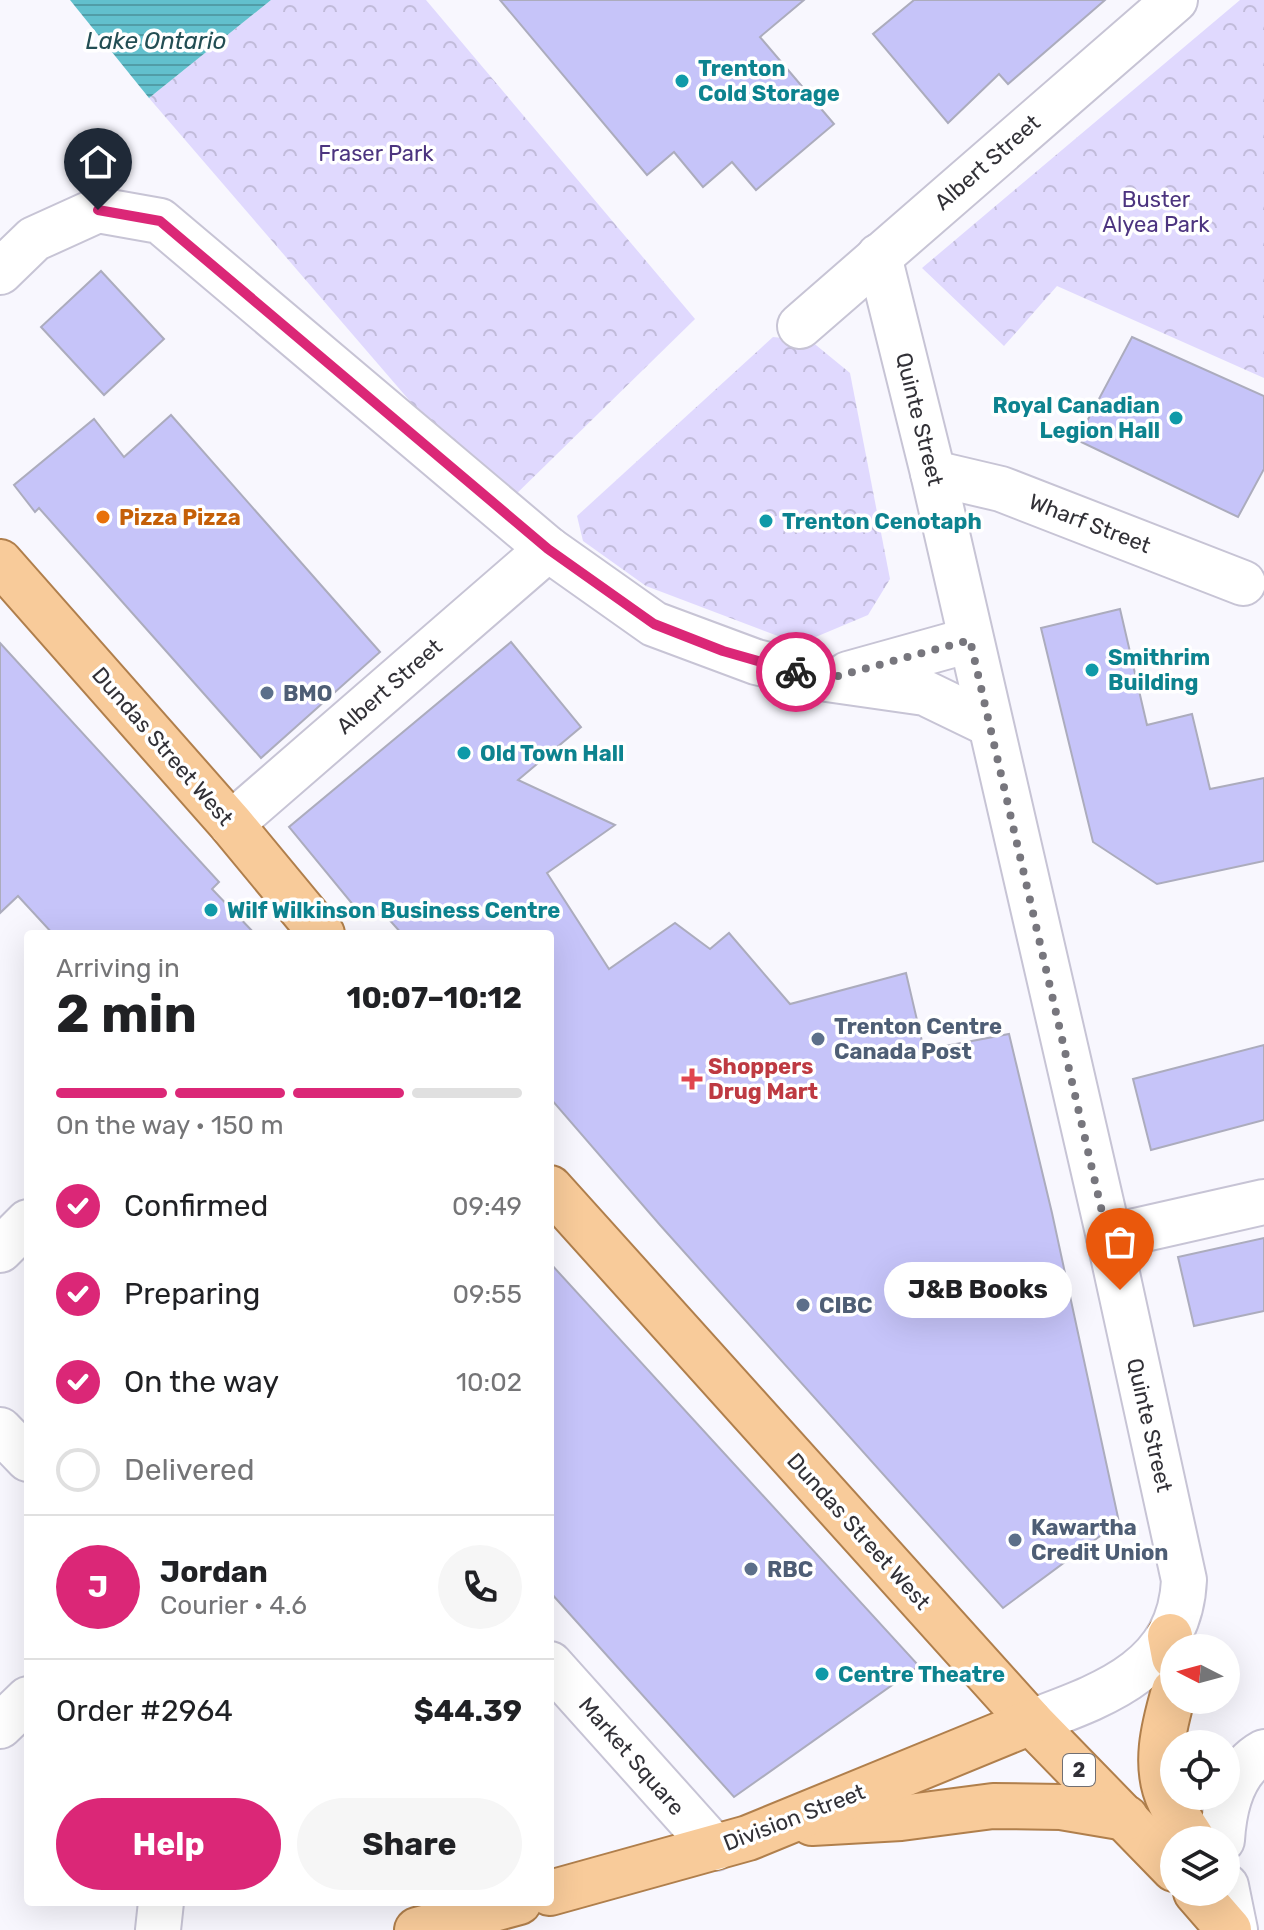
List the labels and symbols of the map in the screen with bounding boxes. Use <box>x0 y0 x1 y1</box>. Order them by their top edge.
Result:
water label: Lake Ontario <box>85 27 227 55</box>
place label: Trenton Cold Storage <box>698 55 840 107</box>
marker: Trenton Cold Storage <box>673 72 691 90</box>
street label: Albert Street <box>929 109 1046 216</box>
pin <box>64 128 132 210</box>
park label: Fraser Park <box>318 140 434 167</box>
park label: Buster Alyea Park <box>1102 186 1210 238</box>
street label: Quinte Street <box>890 350 949 489</box>
place label: Royal Canadian Legion Hall <box>993 392 1160 444</box>
marker: Royal Canadian Legion Hall <box>1167 409 1185 427</box>
street label: Wharf Street <box>1025 488 1155 559</box>
place label: Pizza Pizza <box>119 504 241 531</box>
marker: Pizza Pizza <box>94 508 112 526</box>
place label: Trenton Cenotaph <box>782 508 982 535</box>
marker: Trenton Cenotaph <box>757 512 775 530</box>
courier <box>756 632 836 712</box>
street label: Albert Street <box>331 633 448 740</box>
place label: Smithrim Building <box>1108 644 1210 696</box>
street label: Dundas Street West <box>86 661 239 832</box>
marker: Smithrim Building <box>1083 661 1101 679</box>
place label: BMO <box>283 680 332 707</box>
marker: BMO <box>258 684 276 702</box>
place label: Old Town Hall <box>480 740 624 767</box>
marker: Old Town Hall <box>455 744 473 762</box>
place label: Wilf Wilkinson Business Centre <box>227 897 560 924</box>
marker: Wilf Wilkinson Business Centre <box>202 901 220 919</box>
place label: Trenton Centre Canada Post <box>834 1013 1002 1065</box>
marker: Trenton Centre Canada Post <box>809 1030 827 1048</box>
place label: Shoppers Drug Mart <box>708 1053 818 1105</box>
marker: Shoppers Drug Mart <box>683 1070 701 1088</box>
pin <box>1086 1208 1154 1290</box>
callout: J&B Books <box>884 1262 1072 1318</box>
place label: CIBC <box>819 1292 873 1319</box>
marker: CIBC <box>794 1296 812 1314</box>
street label: Quinte Street <box>1121 1356 1178 1495</box>
street label: Dundas Street West <box>781 1447 936 1616</box>
place label: Kawartha Credit Union <box>1031 1514 1169 1566</box>
marker: Kawartha Credit Union <box>1006 1531 1024 1549</box>
place label: RBC <box>767 1556 813 1583</box>
marker: RBC <box>742 1560 760 1578</box>
north arrow <box>1160 1634 1240 1714</box>
place label: Centre Theatre <box>838 1661 1005 1688</box>
marker: Centre Theatre <box>813 1665 831 1683</box>
street label: Market Square <box>573 1692 690 1821</box>
road number: 2 <box>1063 1754 1095 1786</box>
street label: Division Street <box>720 1778 869 1857</box>

